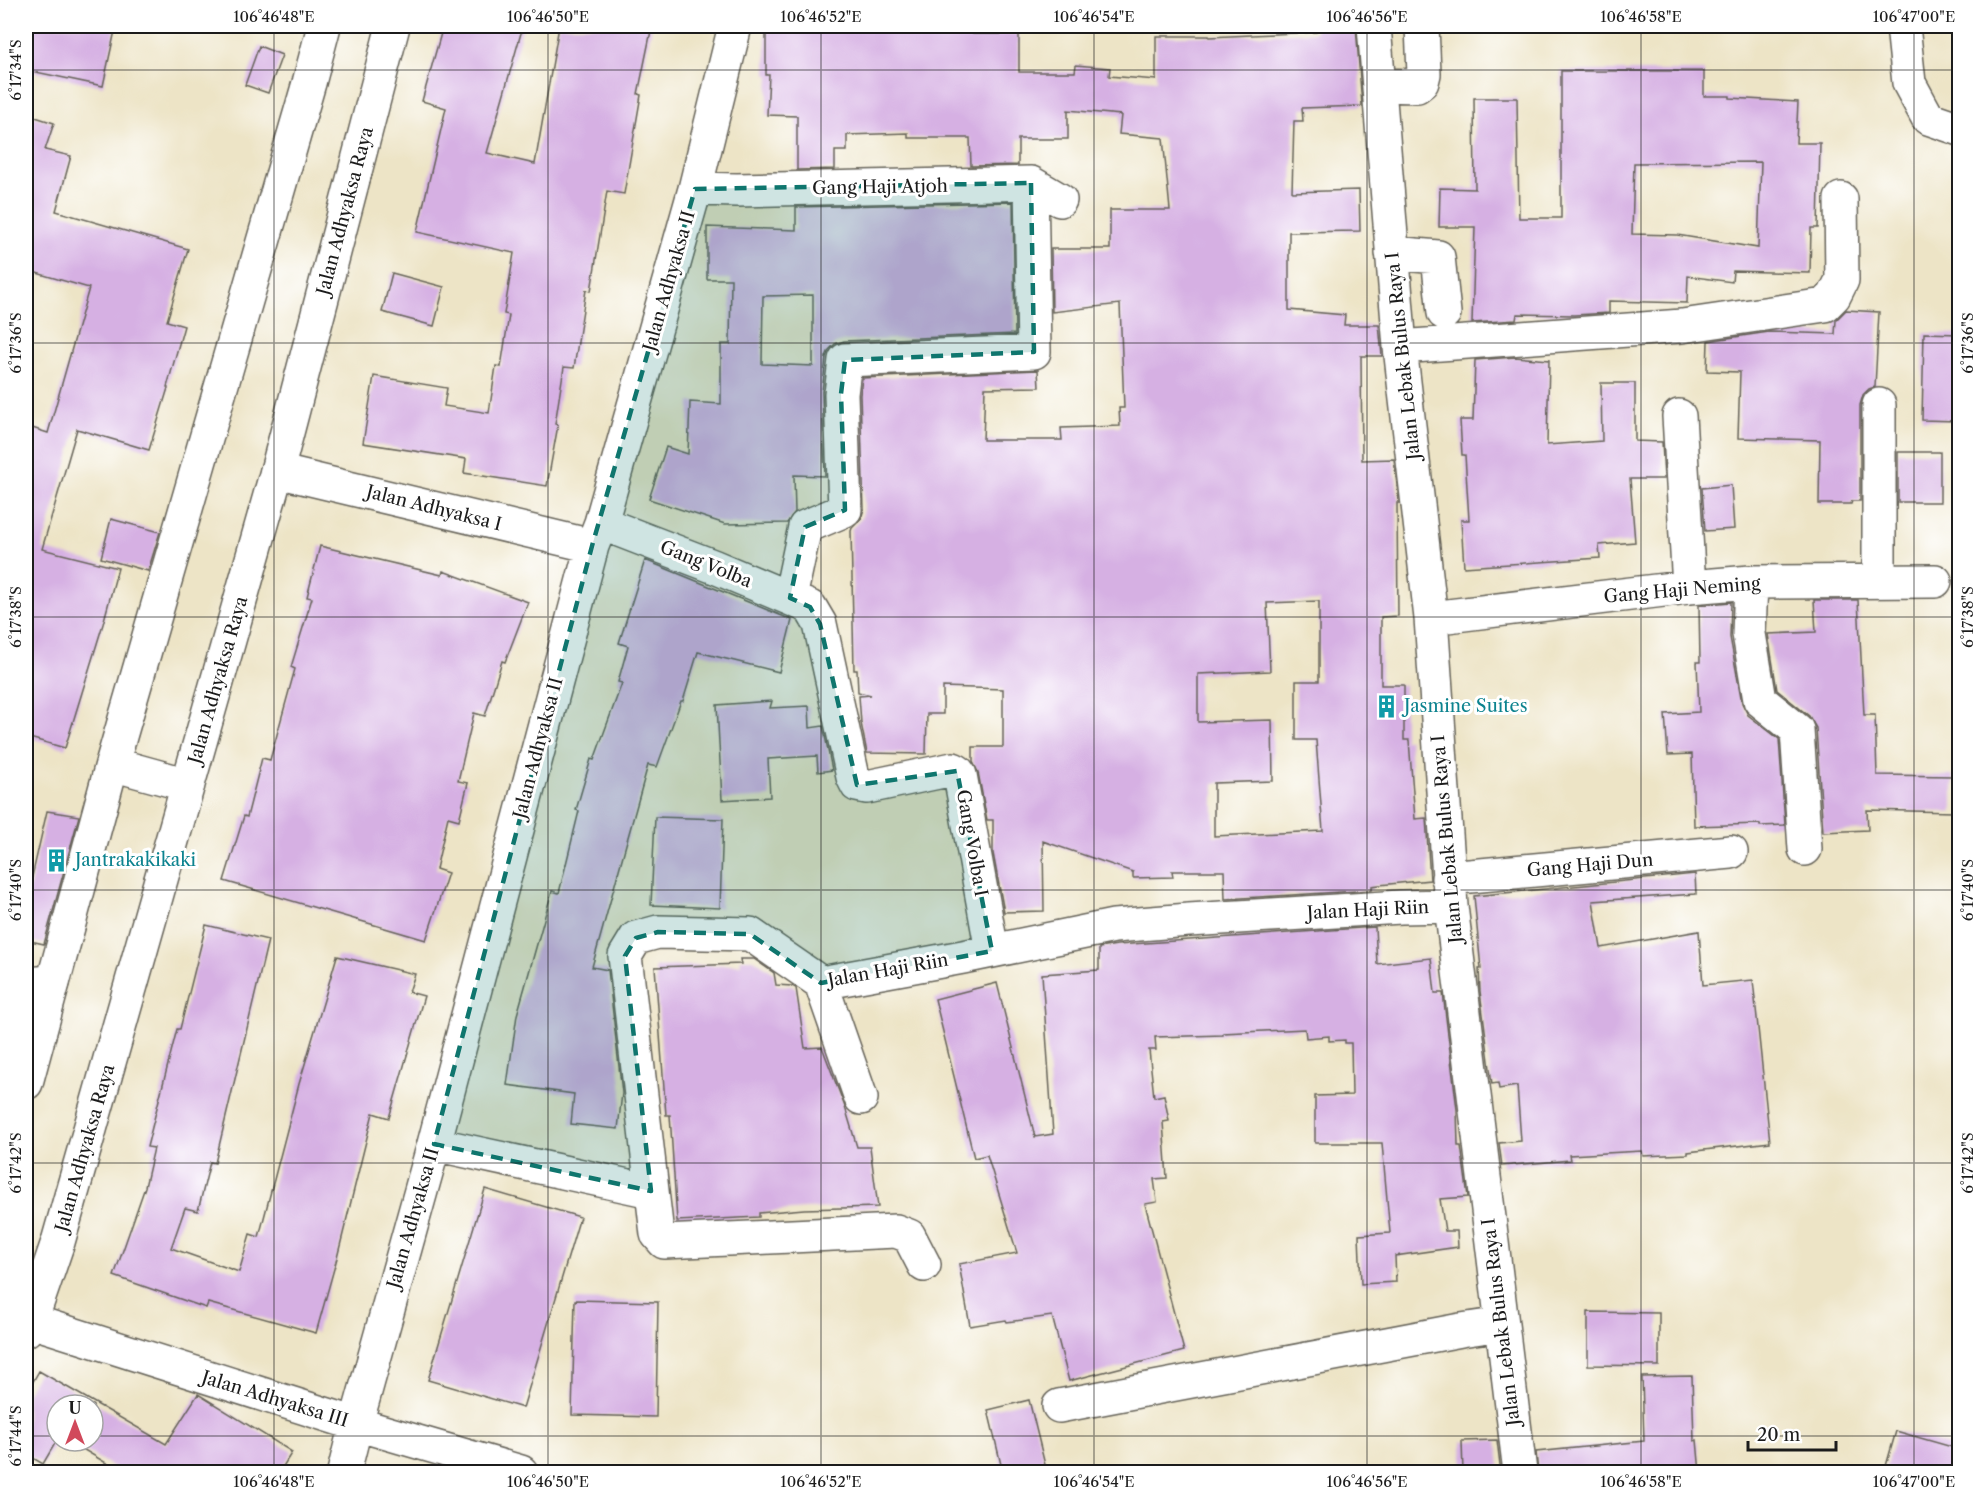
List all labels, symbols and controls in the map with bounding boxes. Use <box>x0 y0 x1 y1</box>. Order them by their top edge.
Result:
text: 106°46'48"E <box>233 7 315 26</box>
text: 106°46'50"E <box>507 7 589 26</box>
text: 106°46'52"E <box>780 7 862 26</box>
text: 106°46'54"E <box>1053 7 1135 26</box>
text: 106°46'56"E <box>1326 7 1408 26</box>
text: 106°46'58"E <box>1600 7 1682 26</box>
text: 106°47'00"E <box>1873 7 1955 26</box>
text: 6°17'34"S <box>6 39 25 101</box>
street label: Jalan Adhyaksa Raya <box>311 124 378 300</box>
street label: Gang Haji Atjoh <box>812 175 948 199</box>
street label: Jalan Adhyaksa II <box>638 208 700 357</box>
street label: Jalan Lebak Bulus Raya I <box>1381 251 1425 464</box>
text: 6°17'36"S <box>6 312 25 374</box>
text: 6°17'36"S <box>1958 312 1977 374</box>
street label: Jalan Adhyaksa I <box>361 480 504 535</box>
street label: Gang Volba <box>657 536 756 593</box>
street label: Gang Haji Neming <box>1603 572 1762 608</box>
text: 6°17'38"S <box>6 586 25 648</box>
text: 6°17'38"S <box>1958 586 1977 648</box>
street label: Jalan Adhyaksa Raya <box>183 593 253 769</box>
street label: Jalan Adhyaksa II <box>508 675 567 824</box>
building icon: Jasmine Suites <box>1373 693 1399 719</box>
place label: Jasmine Suites <box>1401 695 1527 717</box>
street label: Jalan Lebak Bulus Raya I <box>1427 734 1467 947</box>
street label: Gang Volba I <box>952 788 992 898</box>
building icon: Jantrakakikaki <box>44 847 70 873</box>
place label: Jantrakakikaki <box>72 849 197 871</box>
street label: Gang Haji Dun <box>1526 849 1654 881</box>
text: 6°17'40"S <box>6 859 25 921</box>
text: 6°17'40"S <box>1958 859 1977 921</box>
street label: Jalan Haji Riin <box>1303 896 1430 924</box>
street label: Jalan Haji Riin <box>823 949 950 992</box>
street label: Jalan Adhyaksa Raya <box>50 1061 120 1237</box>
text: 6°17'42"S <box>6 1132 25 1194</box>
text: 6°17'42"S <box>1958 1132 1977 1194</box>
street label: Jalan Adhyaksa II <box>382 1145 444 1294</box>
street label: Jalan Lebak Bulus Raya I <box>1477 1217 1525 1430</box>
street label: Jalan Adhyaksa III <box>196 1365 351 1432</box>
north arrow <box>45 1393 105 1453</box>
text: U <box>69 1398 82 1418</box>
text: 6°17'44"S <box>6 1405 25 1467</box>
scale bar <box>1748 1414 1836 1452</box>
text: 20 m <box>1757 1424 1801 1446</box>
text: 106°46'48"E <box>233 1472 315 1491</box>
text: 106°46'50"E <box>507 1472 589 1491</box>
text: 106°46'52"E <box>780 1472 862 1491</box>
text: 106°46'54"E <box>1053 1472 1135 1491</box>
text: 106°46'56"E <box>1326 1472 1408 1491</box>
text: 106°46'58"E <box>1600 1472 1682 1491</box>
text: 106°47'00"E <box>1873 1472 1955 1491</box>

